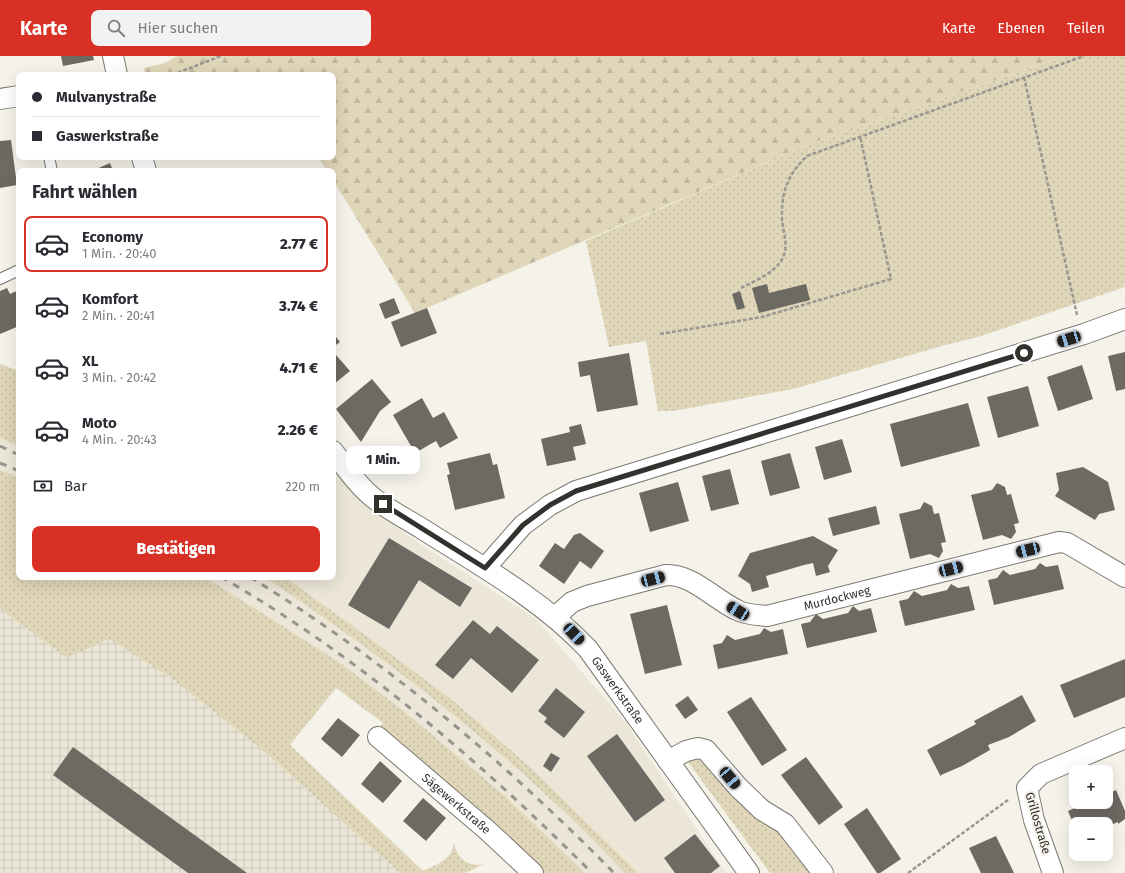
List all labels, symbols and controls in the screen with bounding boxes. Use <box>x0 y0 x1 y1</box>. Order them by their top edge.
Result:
search box <box>91 10 371 46</box>
text: Karte <box>20 17 67 40</box>
icon: search <box>105 17 127 39</box>
text: Hier suchen <box>137 19 218 37</box>
text: Karte <box>942 20 976 37</box>
text: Ebenen <box>998 20 1045 37</box>
text: Teilen <box>1067 20 1105 37</box>
text: Mulvanystraße <box>56 88 157 106</box>
text: Gaswerkstraße <box>56 127 159 145</box>
text: Fahrt wählen <box>32 181 137 203</box>
icon: car <box>34 226 70 262</box>
text: Economy <box>82 228 143 246</box>
text: 2.77 € <box>280 235 318 253</box>
text: 1 Min. · 20:40 <box>82 246 157 261</box>
icon: car <box>34 288 70 324</box>
text: Komfort <box>82 290 138 308</box>
text: 3.74 € <box>279 297 318 315</box>
text: 2 Min. · 20:41 <box>82 308 155 323</box>
car <box>1056 330 1082 348</box>
route start <box>1015 344 1033 362</box>
icon: car <box>34 350 70 386</box>
text: XL <box>82 352 98 370</box>
text: 4.71 € <box>279 359 318 377</box>
text: 3 Min. · 20:42 <box>82 370 156 385</box>
icon: car <box>34 412 70 448</box>
text: Moto <box>82 414 117 432</box>
text: 2.26 € <box>278 421 318 439</box>
text: 4 Min. · 20:43 <box>82 432 157 447</box>
callout: 1 Min. <box>346 446 420 474</box>
text: 1 Min. <box>366 452 400 467</box>
icon: cash <box>32 475 54 497</box>
text: Bar <box>64 477 87 495</box>
text: 220 m <box>285 479 320 494</box>
route end <box>374 495 392 513</box>
button: Bestätigen <box>32 526 320 572</box>
car <box>1015 541 1041 559</box>
car <box>938 560 964 578</box>
car <box>640 570 666 588</box>
street label: Murdockweg <box>802 583 873 613</box>
car <box>725 600 751 622</box>
car <box>561 621 587 647</box>
street label: Gaswerkstraße <box>589 654 647 727</box>
car <box>718 765 742 791</box>
map controls <box>1069 765 1113 861</box>
button: + <box>1069 765 1113 809</box>
street label: Sägewerkstraße <box>419 771 493 837</box>
street label: Grillostraße <box>1022 790 1054 856</box>
button: − <box>1069 817 1113 861</box>

